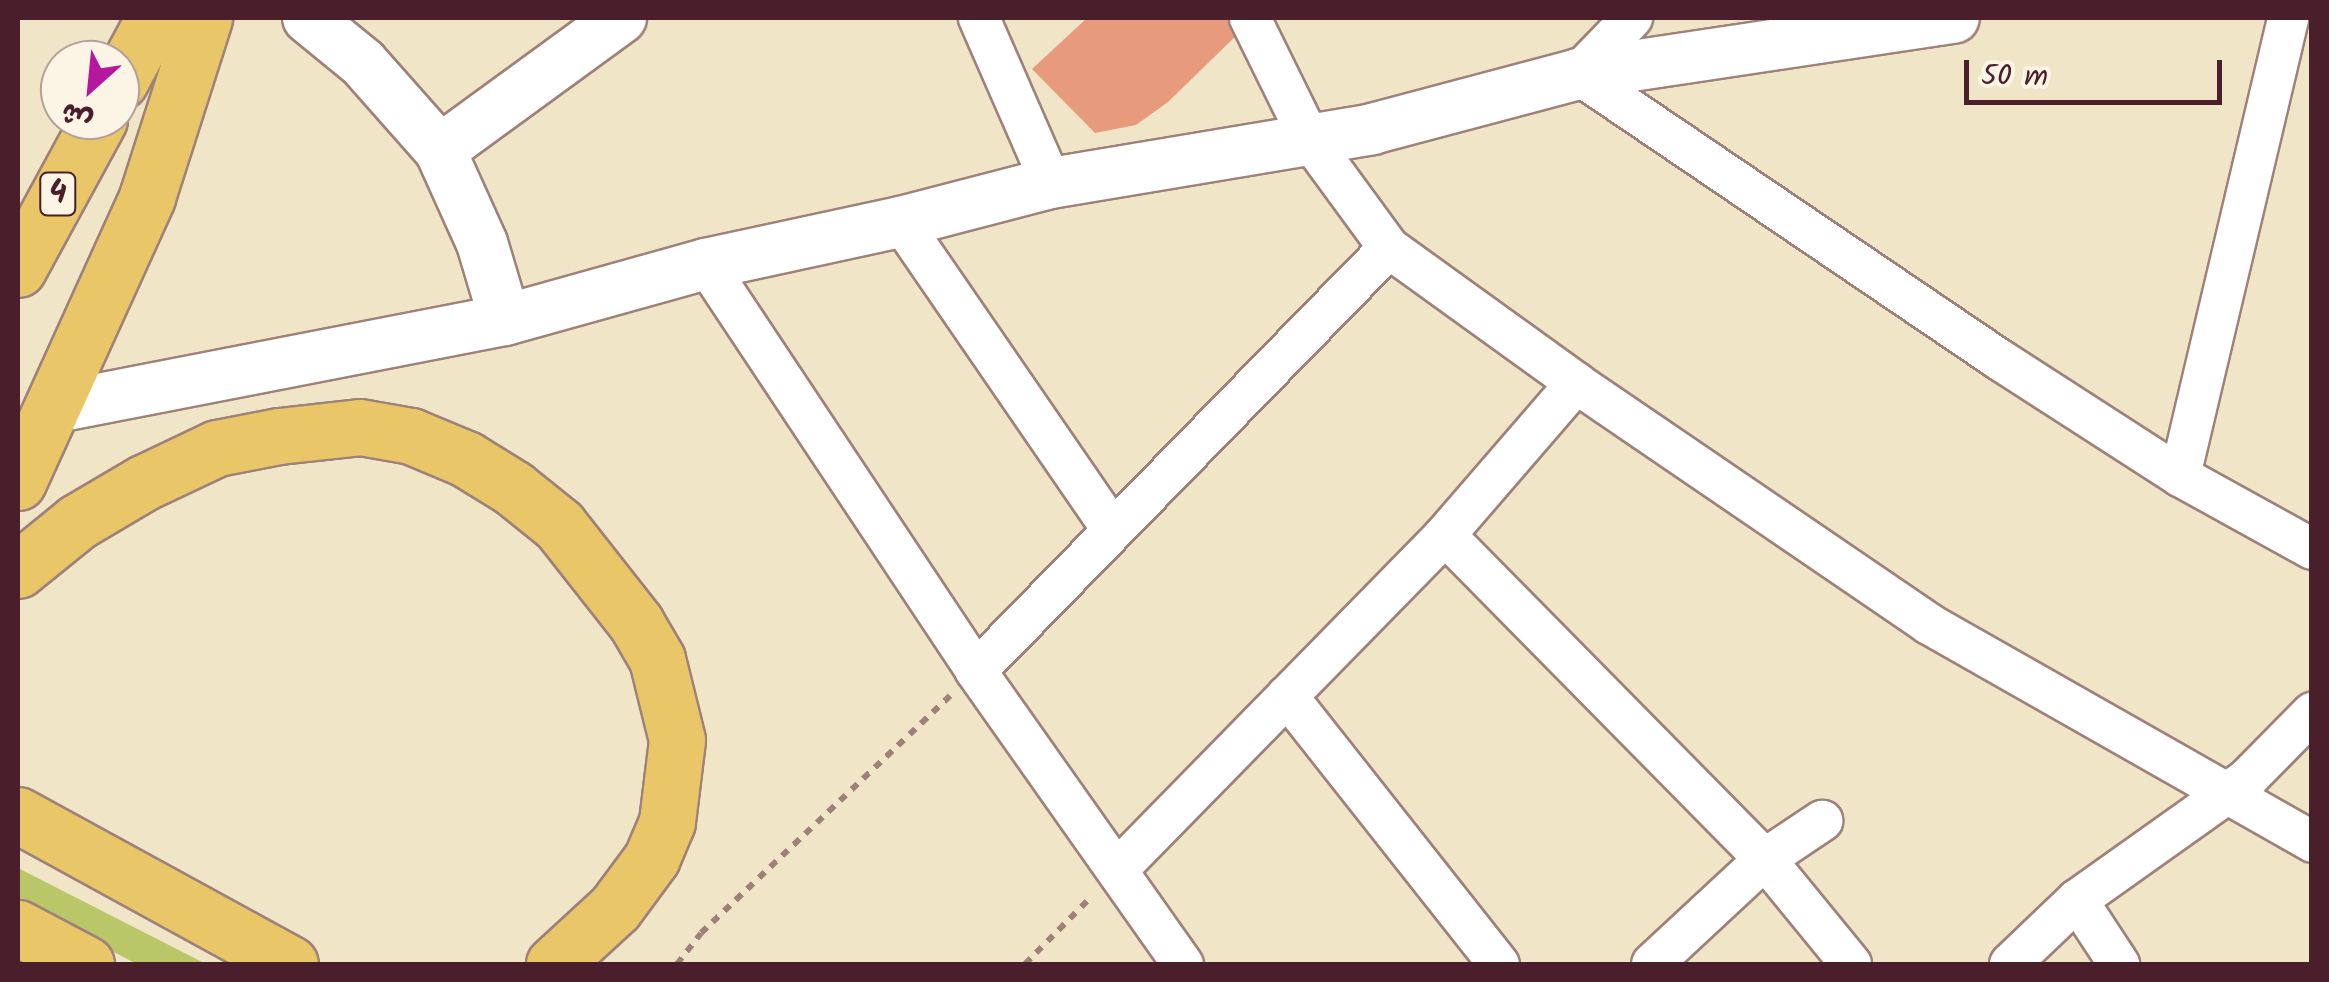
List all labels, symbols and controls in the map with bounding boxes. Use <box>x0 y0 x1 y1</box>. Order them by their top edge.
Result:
north arrow <box>40 40 140 140</box>
scale bar <box>1969 40 2226 102</box>
text: 50 m <box>1981 53 2048 101</box>
text: ش <box>53 88 101 142</box>
road number: 4 <box>38 167 78 221</box>

